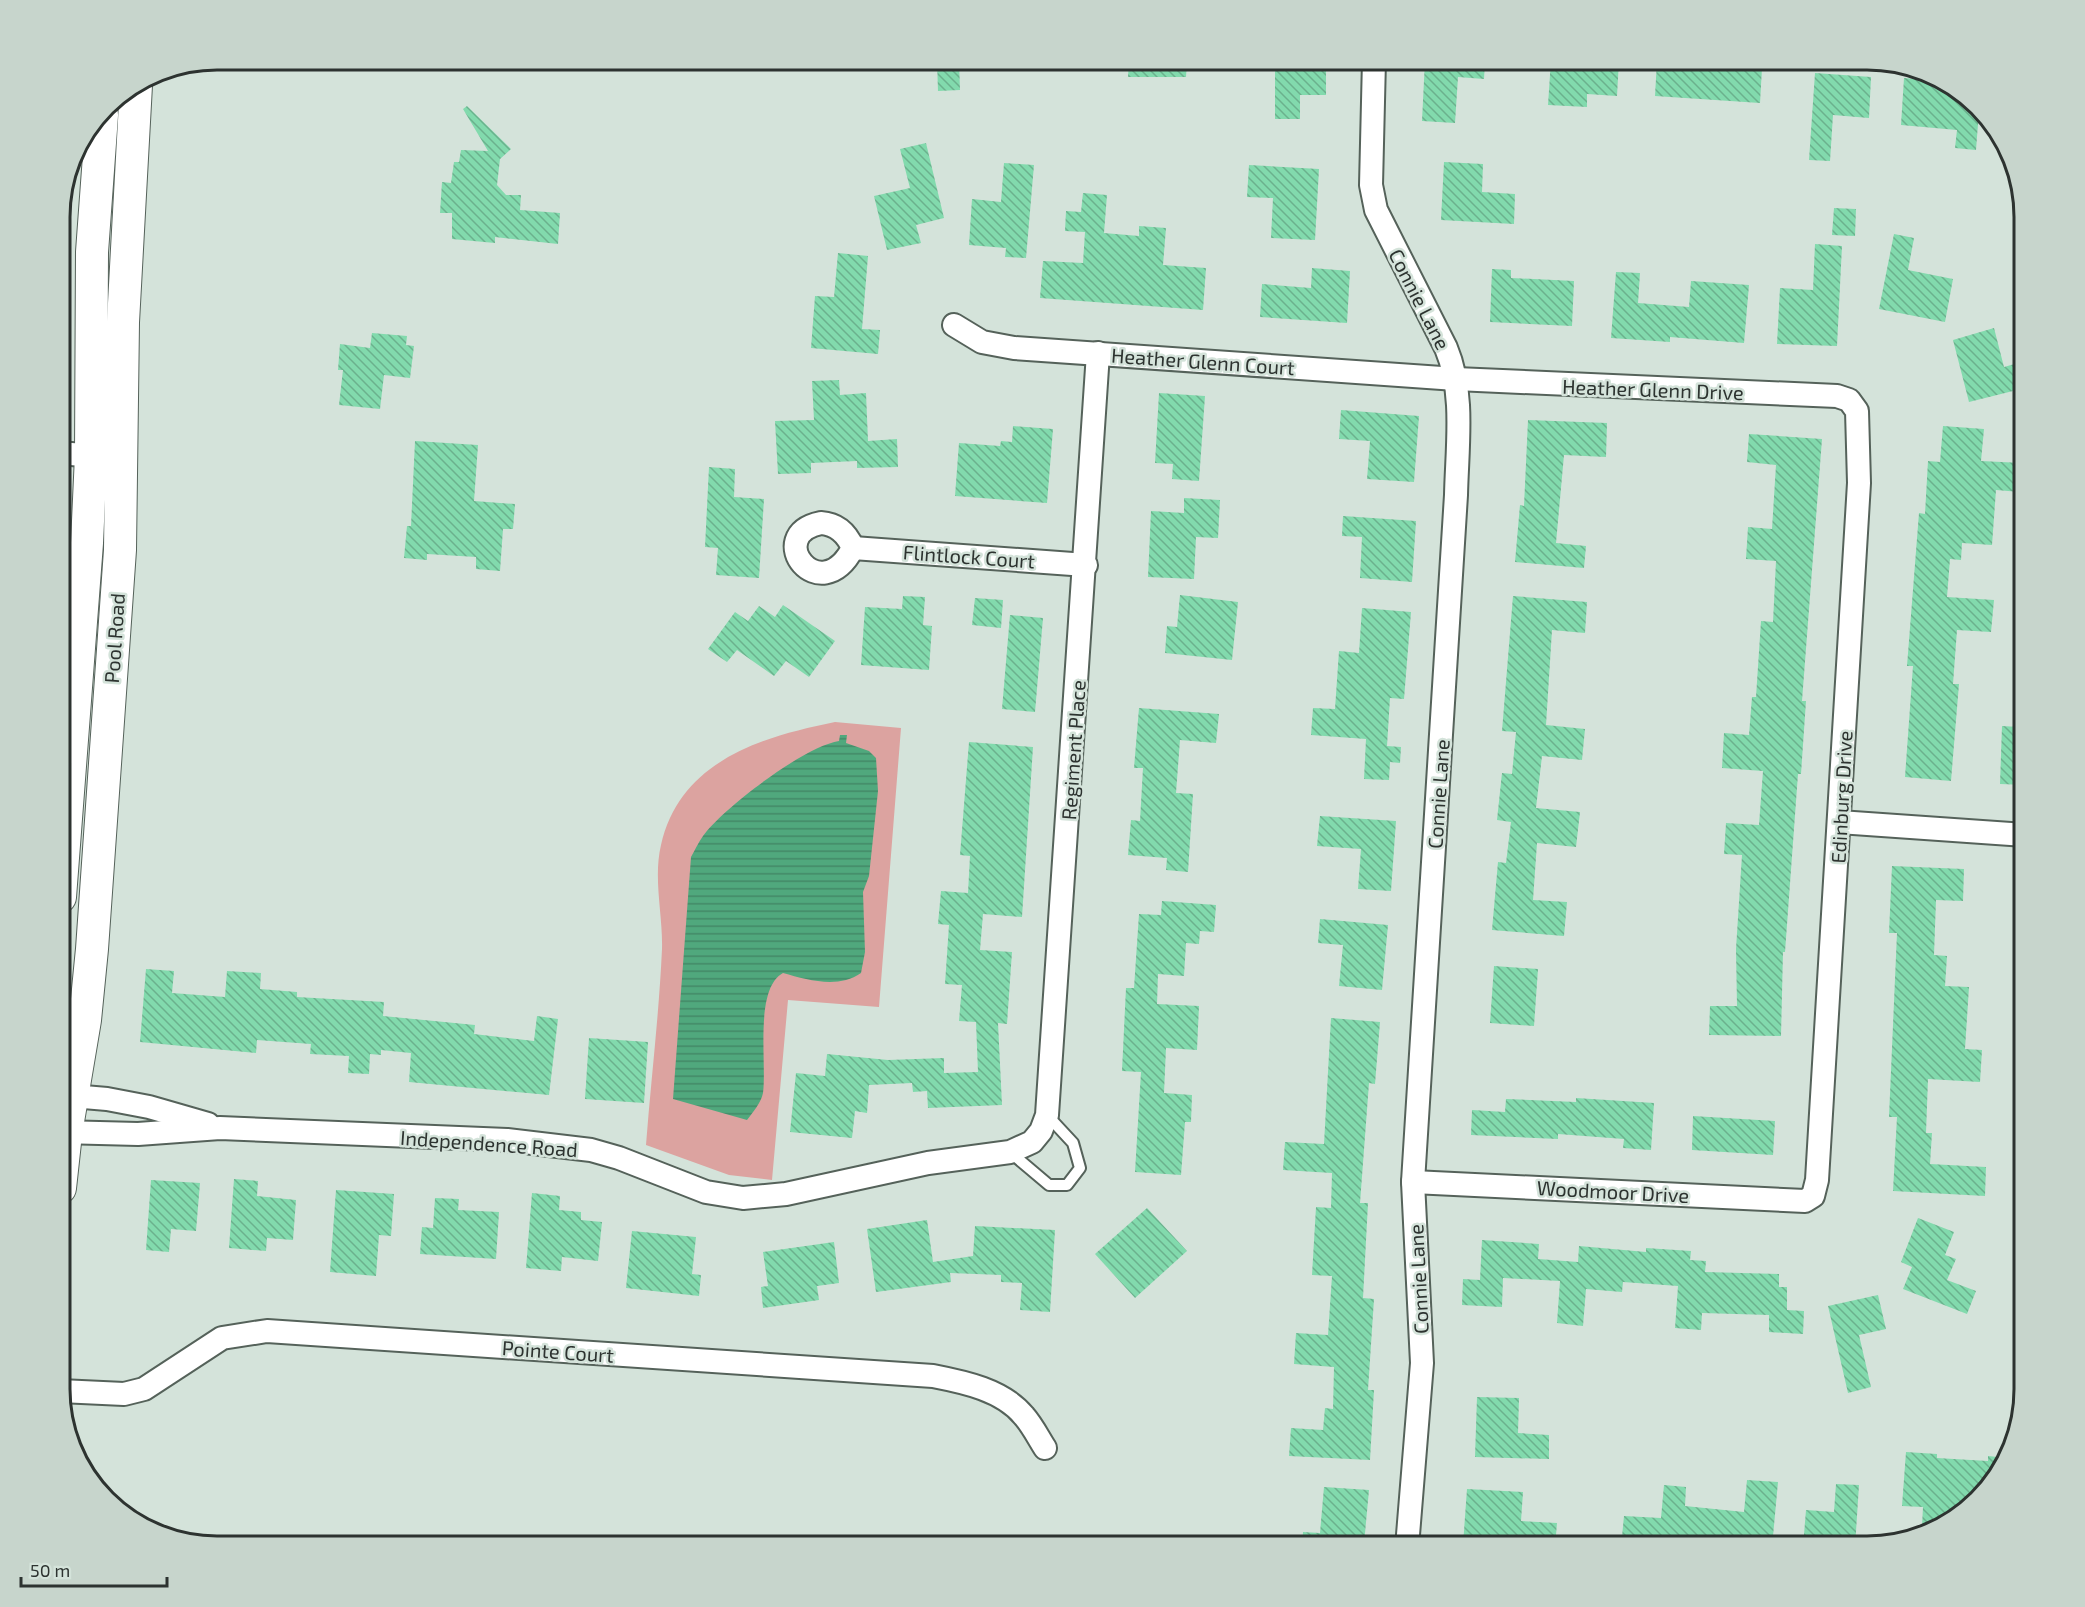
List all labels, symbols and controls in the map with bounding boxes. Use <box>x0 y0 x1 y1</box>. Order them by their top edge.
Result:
street label: Connie Lane <box>1384 245 1456 353</box>
street label: Heather Glenn Court <box>1110 343 1296 379</box>
street label: Heather Glenn Drive <box>1562 374 1744 404</box>
street label: Flintlock Court <box>902 539 1036 573</box>
street label: Pool Road <box>99 592 129 684</box>
street label: Regiment Place <box>1056 679 1090 821</box>
street label: Edinburg Drive <box>1826 730 1856 864</box>
street label: Connie Lane <box>1422 738 1454 850</box>
street label: Independence Road <box>400 1125 578 1161</box>
street label: Woodmoor Drive <box>1536 1175 1690 1207</box>
street label: Connie Lane <box>1403 1224 1433 1334</box>
street label: Pointe Court <box>501 1335 615 1367</box>
scale bar <box>21 1550 166 1588</box>
text: 50 m <box>30 1559 70 1581</box>

